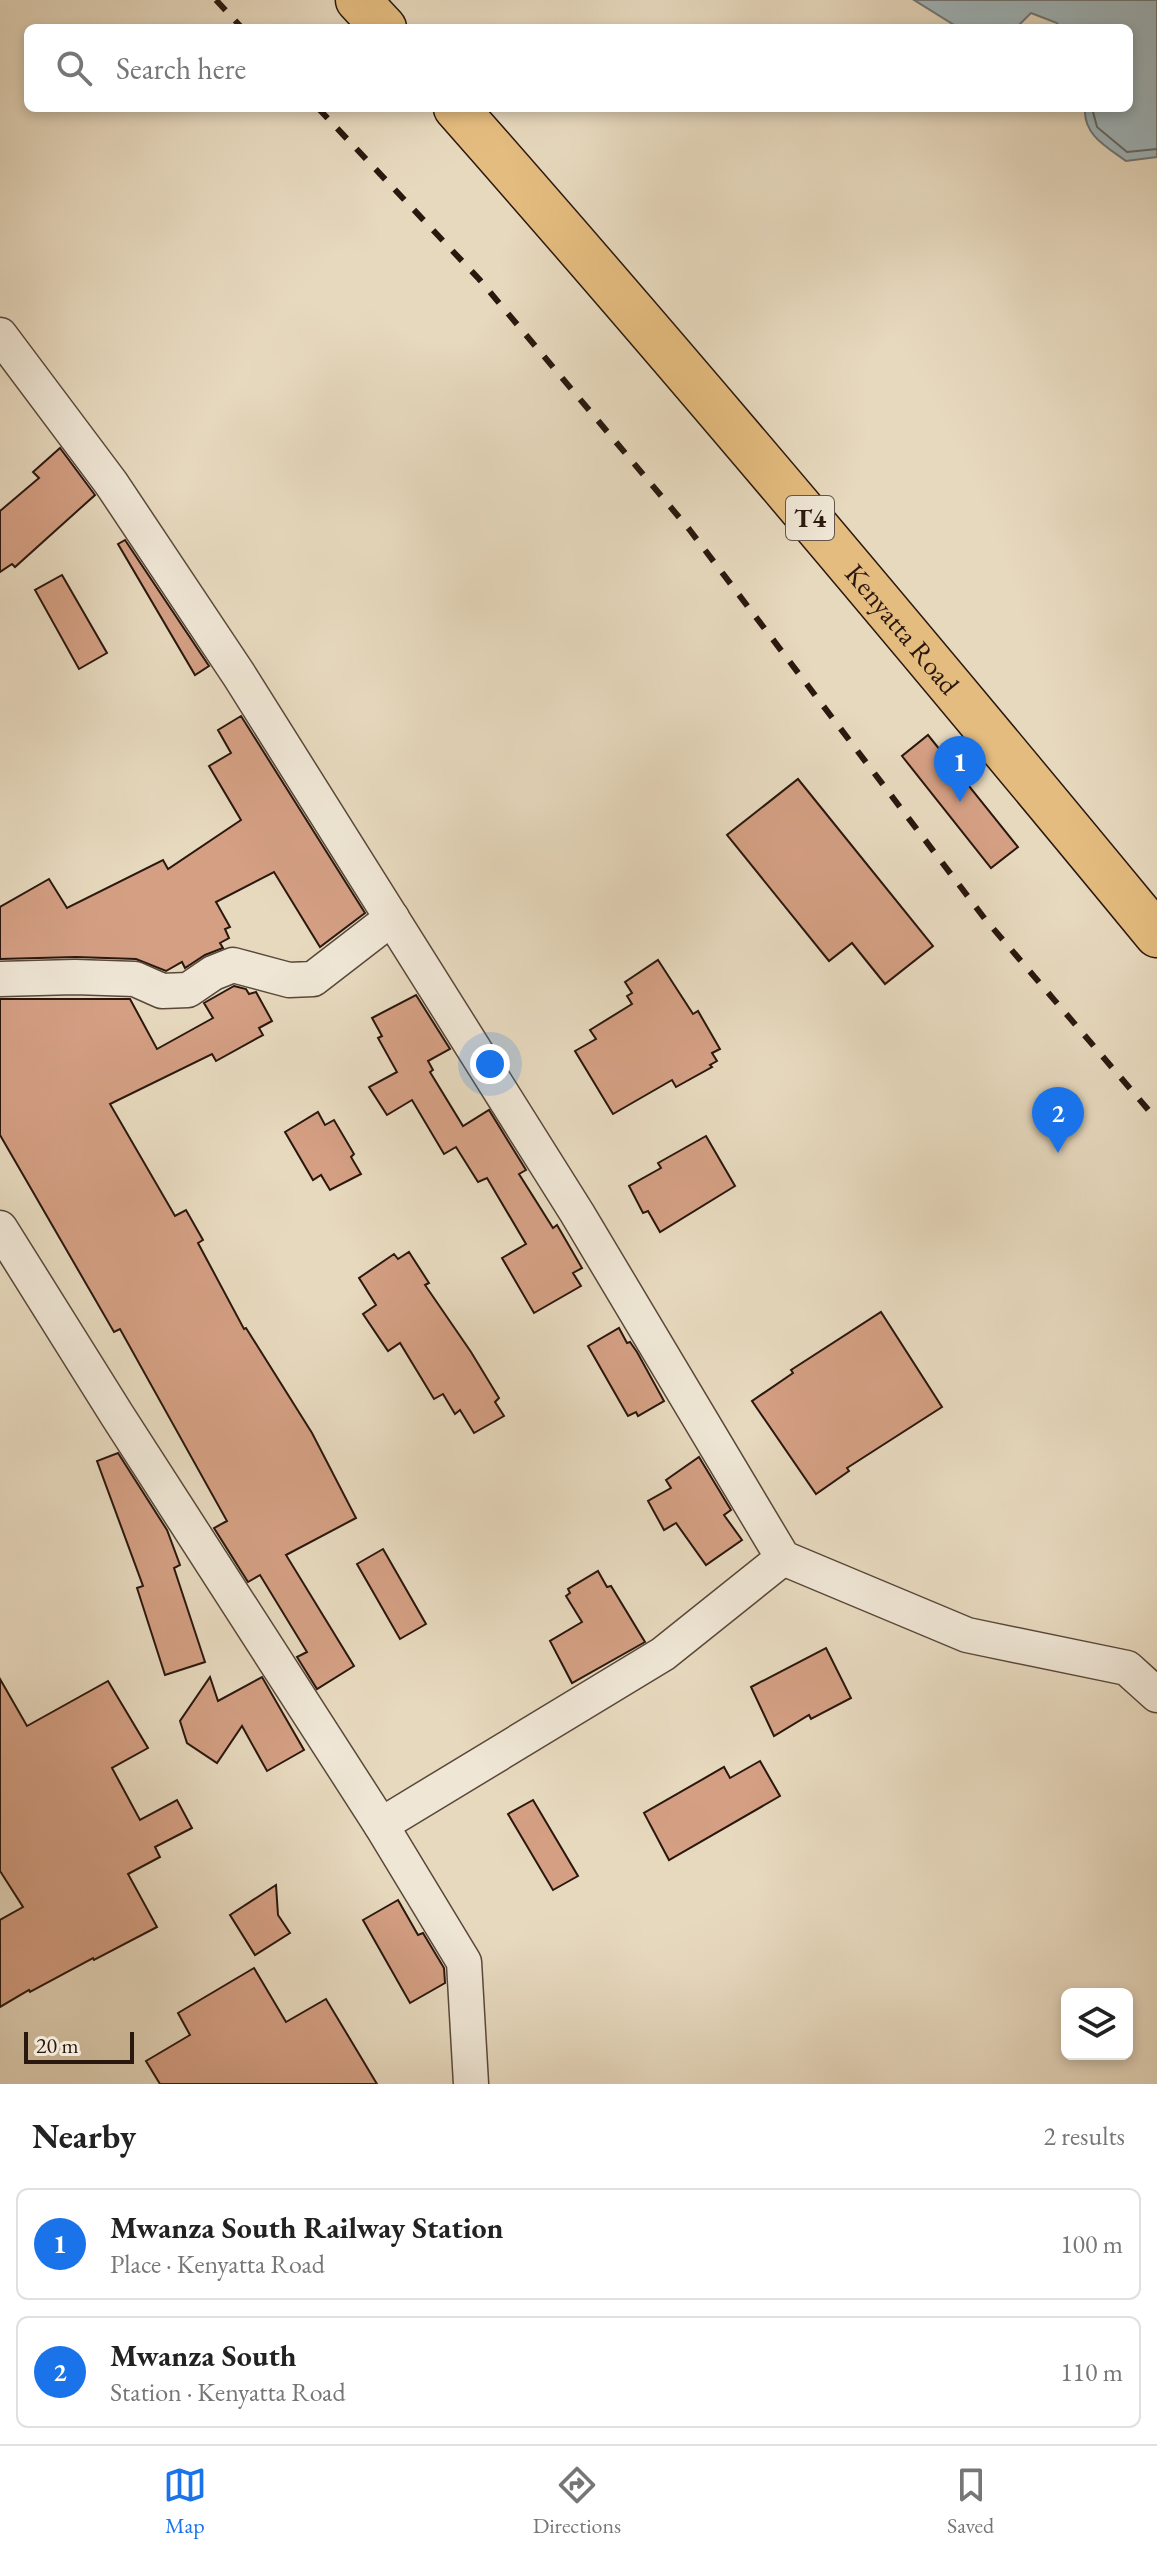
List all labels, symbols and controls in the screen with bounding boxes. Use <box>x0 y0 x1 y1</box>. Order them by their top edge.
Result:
search box <box>24 24 1133 112</box>
icon: search <box>52 46 96 90</box>
text: Search here <box>116 49 246 88</box>
road number: T4 <box>786 496 834 540</box>
street label: Kenyatta Road <box>837 556 968 702</box>
pin: 1 <box>934 736 986 802</box>
your location <box>470 1044 510 1084</box>
pin: 2 <box>1032 1087 1084 1153</box>
map controls <box>1061 1988 1133 2060</box>
button: layers <box>1061 1988 1133 2060</box>
scale bar <box>24 2028 134 2064</box>
text: 20 m <box>36 2031 79 2060</box>
text: Nearby <box>32 2114 136 2158</box>
text: 2 results <box>1044 2119 1125 2153</box>
text: Mwanza South Railway Station <box>110 2208 504 2247</box>
text: 1 <box>53 2227 67 2261</box>
text: 100 m <box>1060 2227 1123 2261</box>
text: Place · Kenyatta Road <box>110 2247 325 2281</box>
text: Mwanza South <box>110 2336 296 2375</box>
text: 2 <box>53 2355 67 2389</box>
text: 110 m <box>1060 2355 1123 2389</box>
text: Station · Kenyatta Road <box>110 2375 346 2409</box>
tab: Map <box>163 2463 207 2540</box>
tab: Directions <box>533 2463 621 2540</box>
tab: Saved <box>947 2463 994 2540</box>

